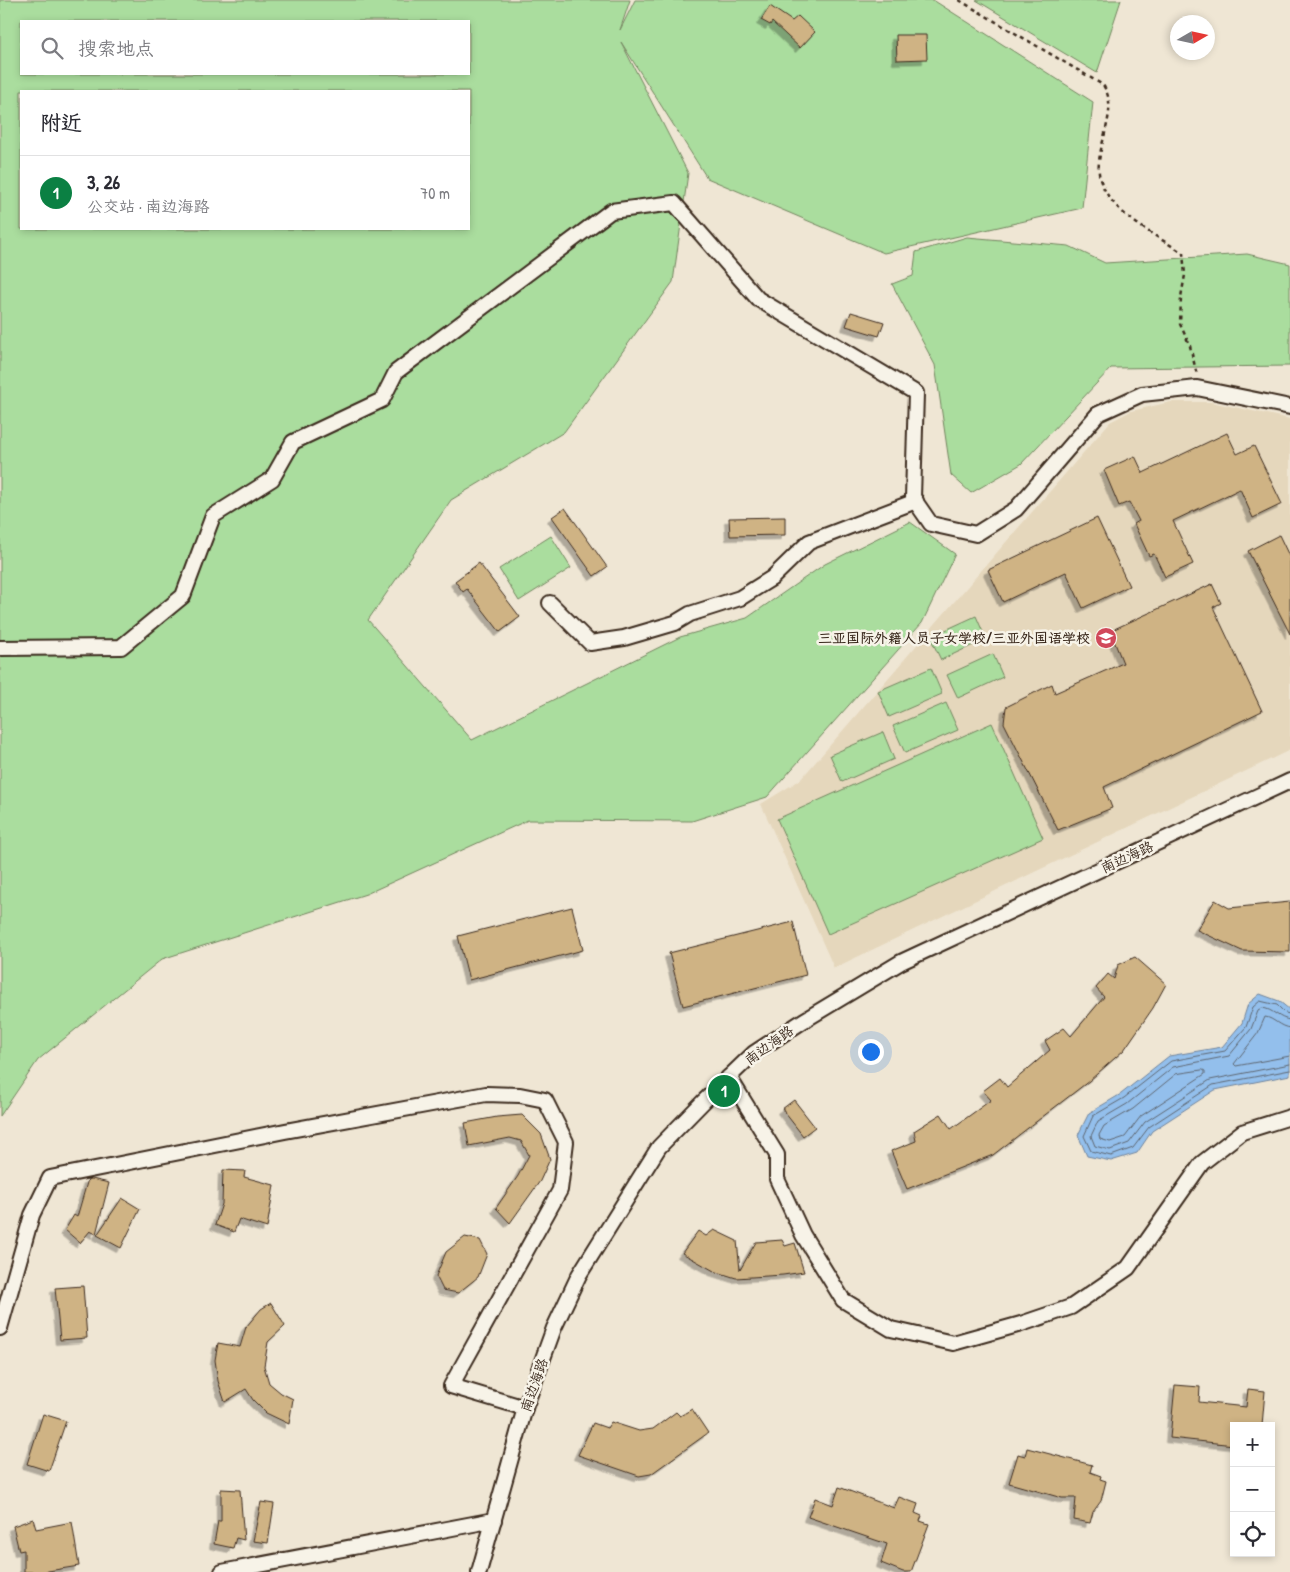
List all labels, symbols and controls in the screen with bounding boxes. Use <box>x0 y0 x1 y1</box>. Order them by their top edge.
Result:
north arrow <box>1170 15 1215 60</box>
search box <box>20 20 470 75</box>
icon: search <box>38 34 66 62</box>
text: 搜索地点 <box>78 35 154 61</box>
text: 附近 <box>40 108 82 137</box>
text: 3, 26 <box>87 169 120 195</box>
text: 1 <box>53 182 59 204</box>
text: 70 m <box>420 182 450 204</box>
text: 公交站 · 南边海路 <box>87 195 210 217</box>
school or university icon: 三亚国际外籍人员子女学校/三亚外国语学校 <box>1094 626 1118 650</box>
place label: 三亚国际外籍人员子女学校/三亚外国语学校 <box>818 628 1090 647</box>
street label: 南边海路 <box>1097 836 1156 877</box>
street label: 南边海路 <box>740 1020 797 1069</box>
your location <box>858 1039 884 1065</box>
pin: 1 <box>708 1072 740 1110</box>
street label: 南边海路 <box>515 1355 552 1414</box>
map controls <box>1230 1422 1275 1557</box>
button: + <box>1230 1422 1275 1467</box>
button: − <box>1230 1467 1275 1512</box>
button: locate <box>1230 1512 1275 1557</box>

